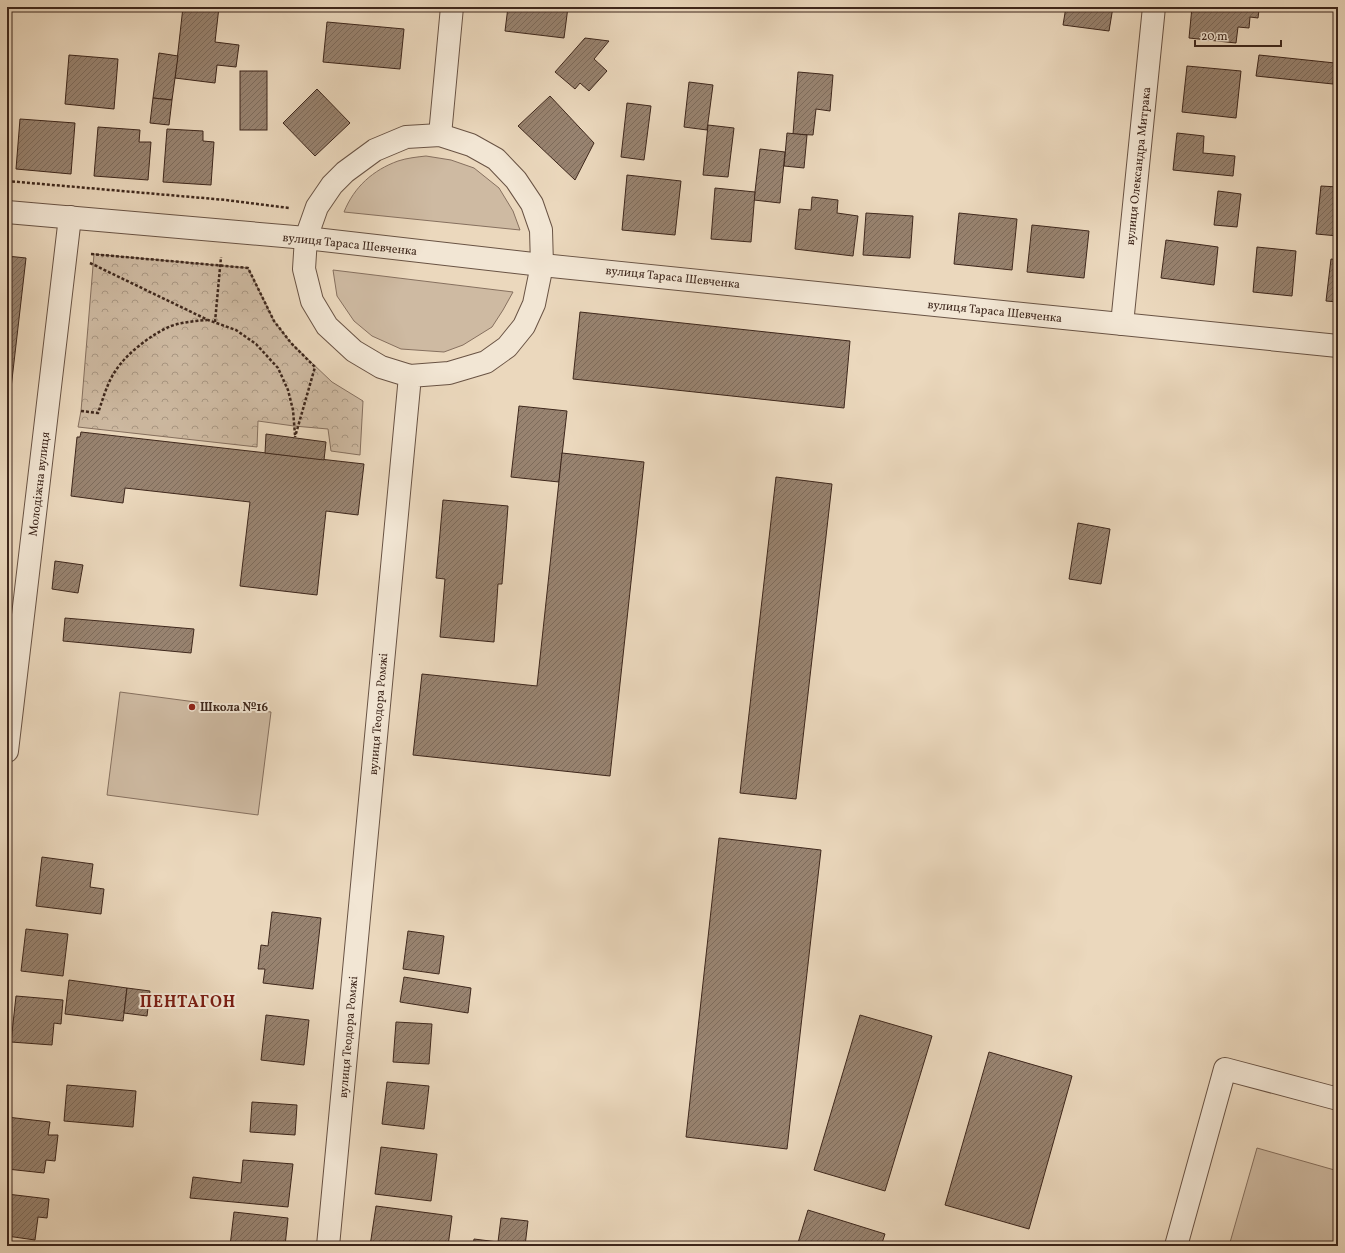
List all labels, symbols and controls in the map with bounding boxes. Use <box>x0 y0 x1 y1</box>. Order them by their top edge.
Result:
scale bar <box>1195 22 1281 48</box>
text: 20 m <box>1201 29 1228 45</box>
street label: вулиця Олександра Митрака <box>1123 86 1155 246</box>
street label: вулиця Тараса Шевченка <box>282 230 418 260</box>
street label: вулиця Тараса Шевченка <box>605 263 741 293</box>
street label: вулиця Тараса Шевченка <box>927 297 1063 327</box>
street label: Молодіжна вулиця <box>26 431 54 537</box>
street label: вулиця Теодора Ромжі <box>366 652 392 776</box>
place label: Школа №16 <box>200 700 268 716</box>
marker: Школа №16 <box>187 702 197 712</box>
street label: вулиця Теодора Ромжі <box>336 975 362 1099</box>
district label: ПЕНТАГОН <box>140 992 236 1014</box>

